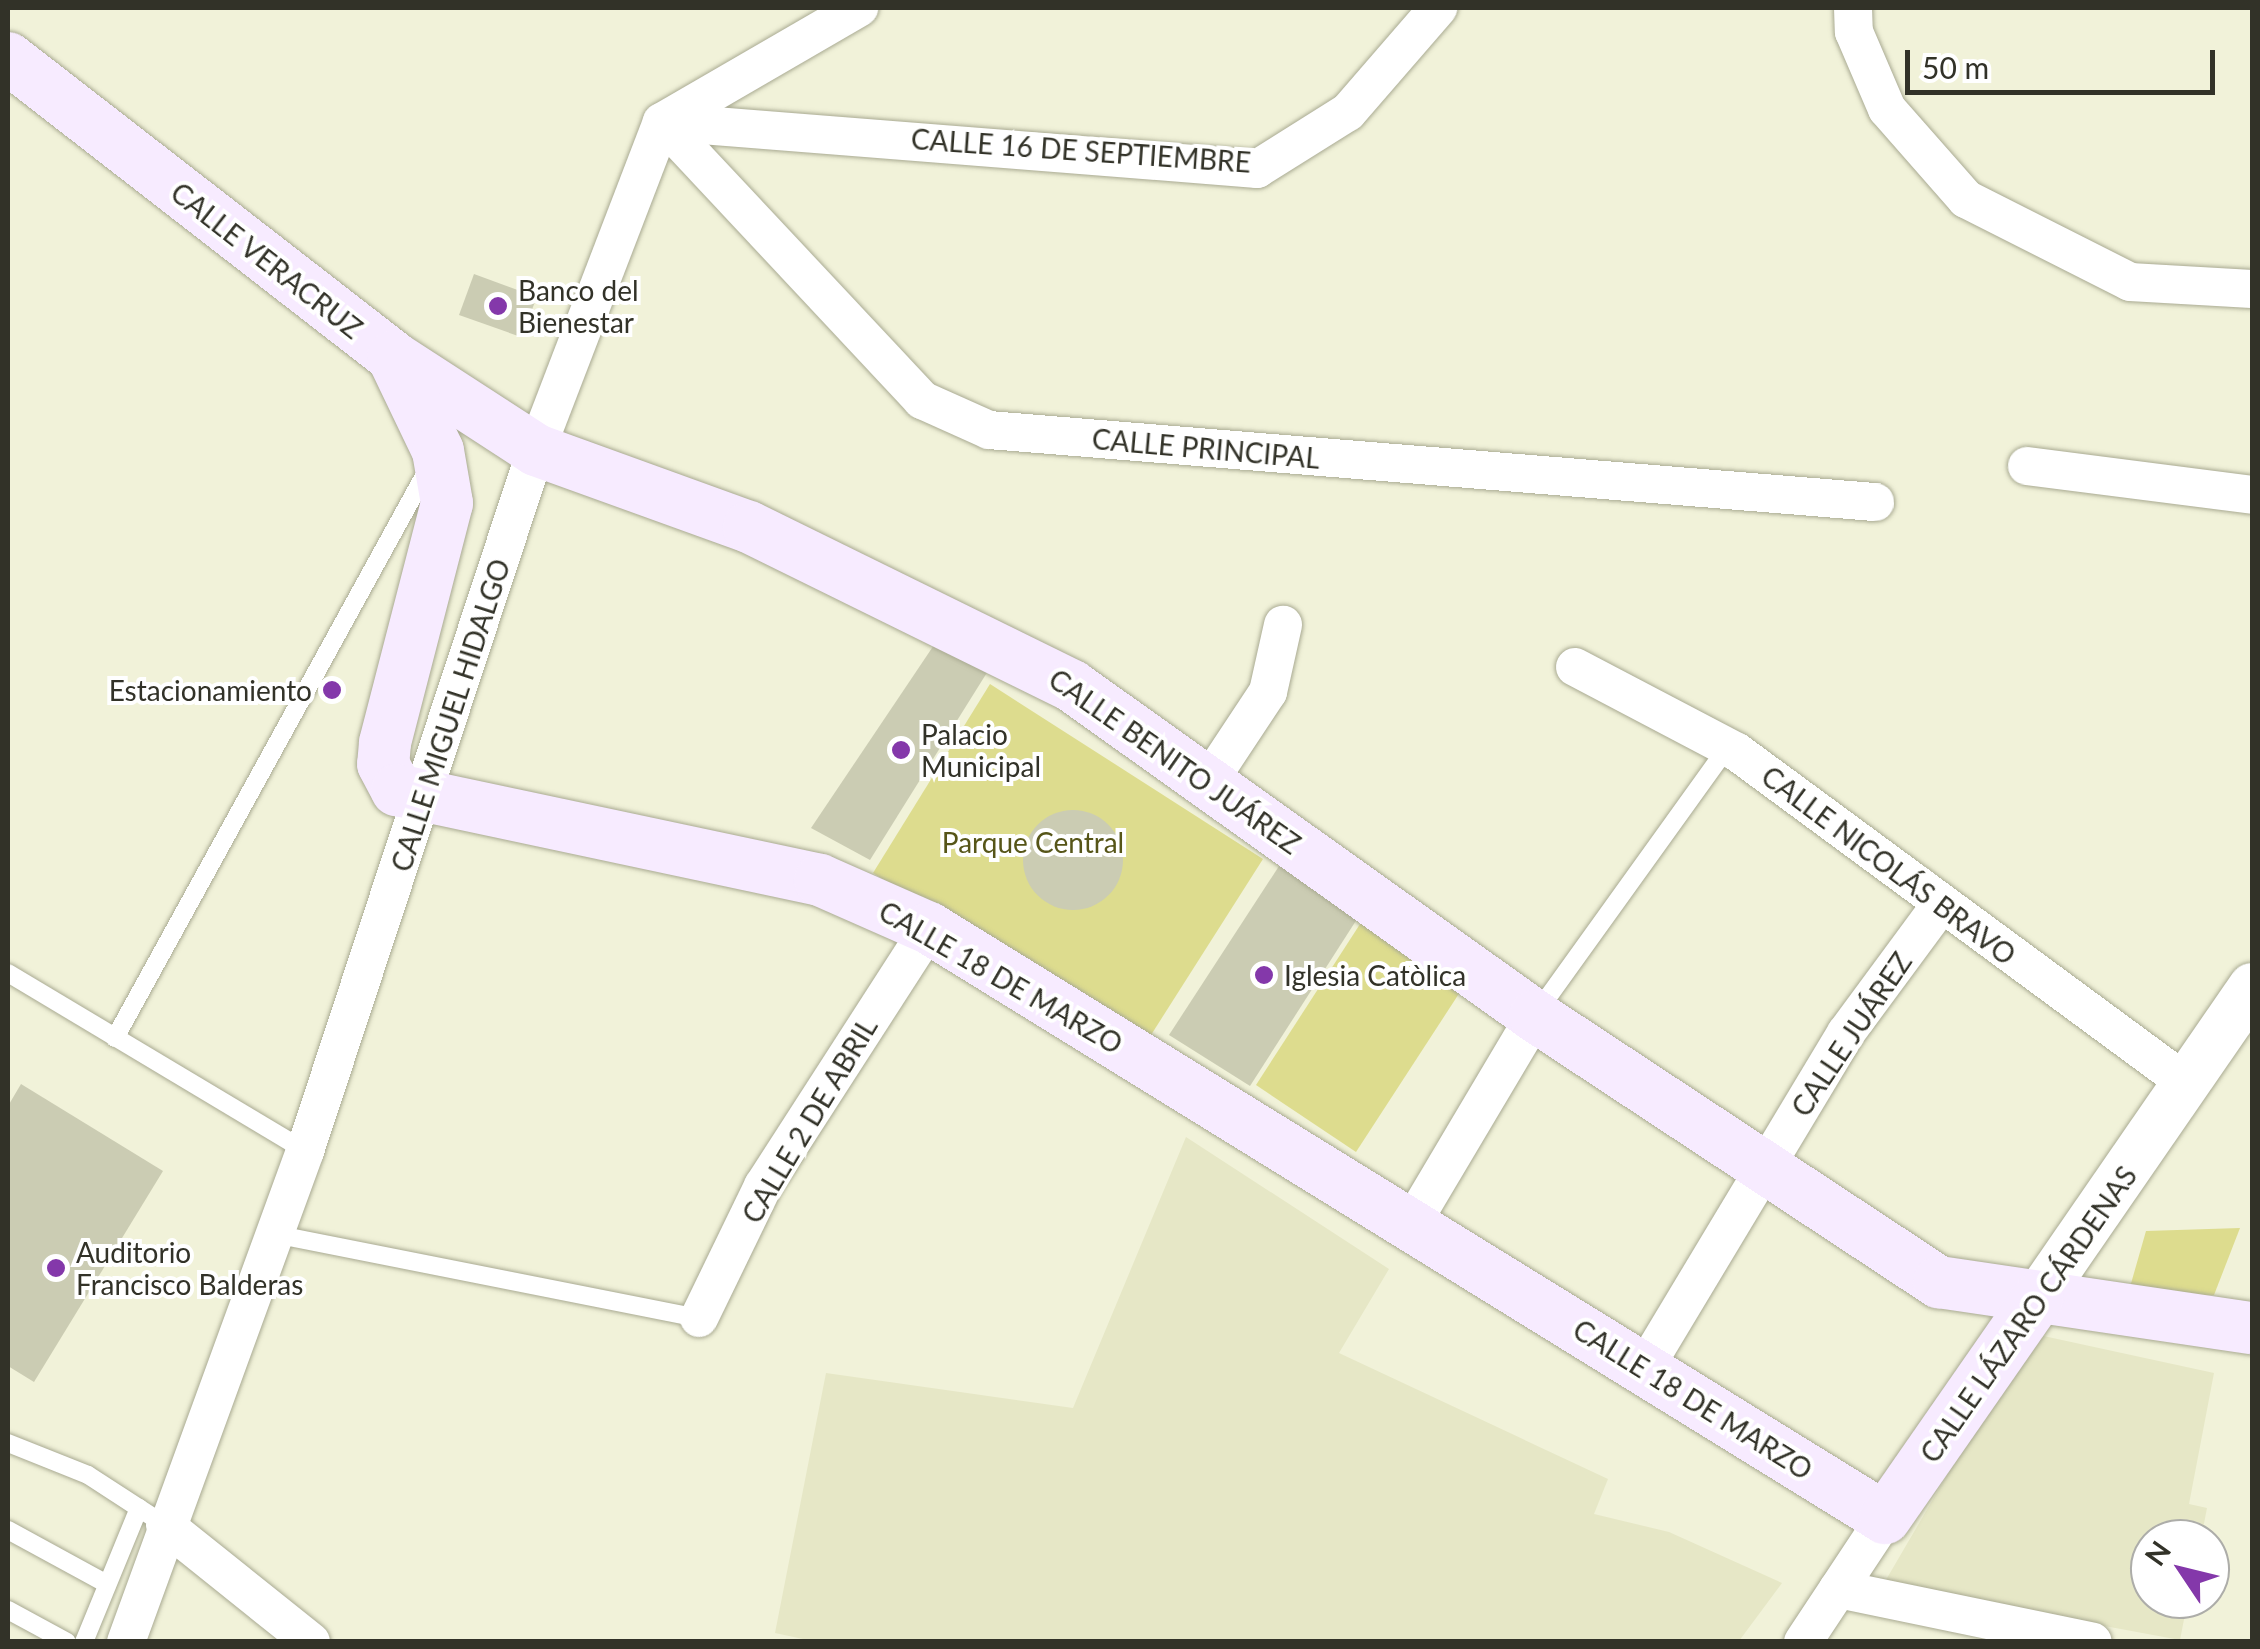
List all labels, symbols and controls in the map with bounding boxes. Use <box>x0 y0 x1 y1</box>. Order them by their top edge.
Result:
scale bar <box>1910 30 2220 92</box>
text: 50 m <box>1922 49 1989 85</box>
street label: CALLE 16 DE SEPTIEMBRE <box>910 121 1252 179</box>
street label: CALLE VERACRUZ <box>164 175 370 345</box>
place label: Banco del Bienestar <box>518 273 639 339</box>
marker: Banco del Bienestar <box>487 295 509 317</box>
street label: CALLE PRINCIPAL <box>1091 421 1321 475</box>
street label: CALLE MIGUEL HIDALGO <box>383 554 517 876</box>
street label: CALLE BENITO JUÁREZ <box>1043 661 1307 861</box>
place label: Estacionamiento <box>109 673 312 707</box>
marker: Estacionamiento <box>321 679 343 701</box>
place label: Palacio Municipal <box>921 717 1041 783</box>
marker: Palacio Municipal <box>890 739 912 761</box>
street label: CALLE NICOLÁS BRAVO <box>1755 759 2023 971</box>
park label: Parque Central <box>942 825 1124 859</box>
street label: CALLE 18 DE MARZO <box>873 894 1129 1060</box>
street label: CALLE JUÁREZ <box>1784 945 1918 1123</box>
place label: Iglesia Catòlica <box>1284 958 1466 992</box>
marker: Iglesia Catòlica <box>1253 964 1275 986</box>
street label: CALLE 2 DE ABRIL <box>734 1011 884 1229</box>
street label: CALLE LÁZARO CÁRDENAS <box>1913 1159 2143 1469</box>
place label: Auditorio Francisco Balderas <box>76 1235 303 1301</box>
marker: Auditorio Francisco Balderas <box>45 1257 67 1279</box>
street label: CALLE 18 DE MARZO <box>1567 1312 1819 1486</box>
north arrow <box>2130 1519 2230 1619</box>
text: N <box>2137 1534 2177 1572</box>

